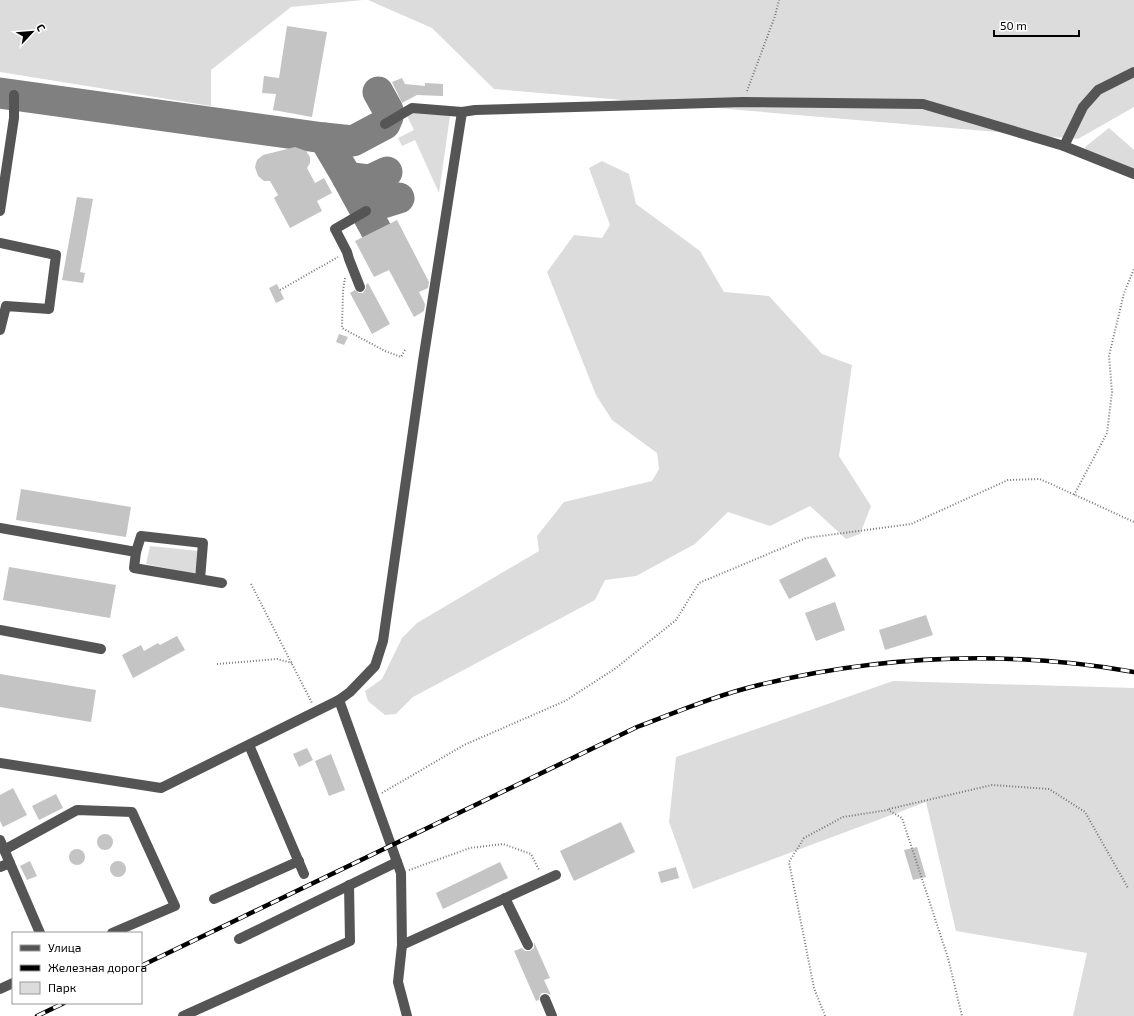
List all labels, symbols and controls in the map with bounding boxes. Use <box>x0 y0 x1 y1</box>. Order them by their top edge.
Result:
north arrow <box>12 12 52 52</box>
scale bar <box>994 12 1079 38</box>
text: 50 m <box>1000 18 1027 32</box>
text: С <box>34 22 49 34</box>
legend <box>12 932 142 1004</box>
text: Улица <box>48 940 81 954</box>
text: Железная дорога <box>48 960 147 974</box>
text: Парк <box>48 980 77 994</box>

